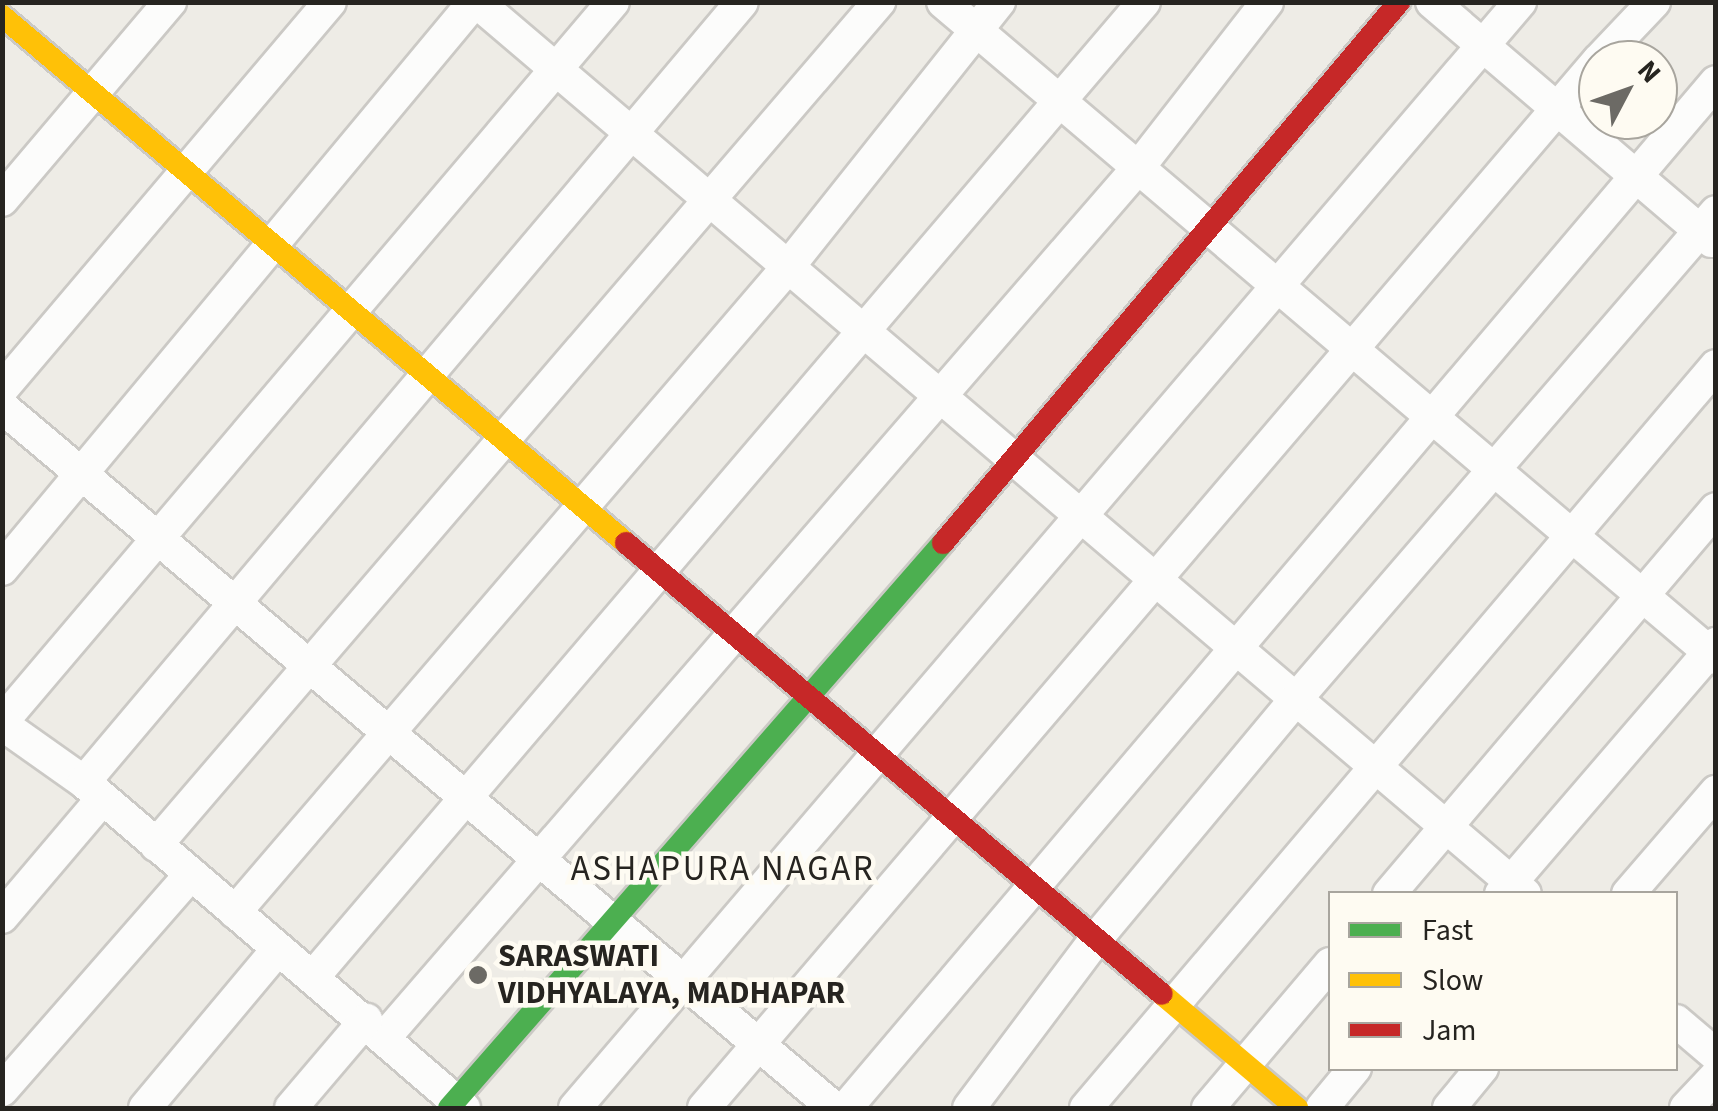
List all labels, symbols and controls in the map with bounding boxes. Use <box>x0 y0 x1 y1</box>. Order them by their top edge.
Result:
north arrow <box>1578 40 1678 140</box>
text: N <box>1628 51 1670 92</box>
district label: ASHAPURA NAGAR <box>571 848 875 890</box>
legend <box>1328 891 1678 1071</box>
text: Fast <box>1422 909 1473 952</box>
place label: SARASWATI VIDHYALAYA, MADHAPAR <box>498 938 845 1013</box>
text: Slow <box>1422 959 1483 1002</box>
marker: SARASWATI VIDHYALAYA, MADHAPAR <box>467 964 489 986</box>
text: Jam <box>1422 1009 1476 1052</box>

